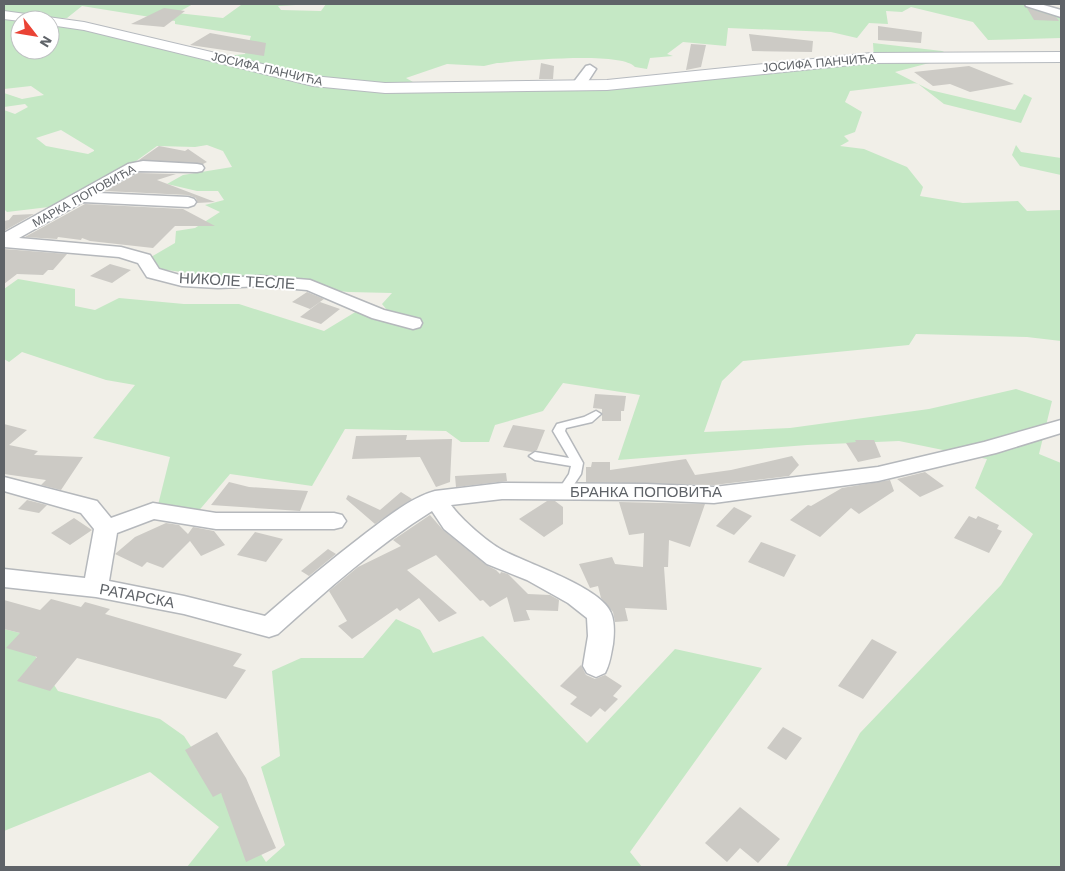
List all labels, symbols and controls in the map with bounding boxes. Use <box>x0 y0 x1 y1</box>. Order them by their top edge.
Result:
north arrow <box>10 10 60 60</box>
text: N <box>37 33 56 50</box>
street label: ЈОСИФА ПАНЧИЋА <box>210 49 324 89</box>
street label: ЈОСИФА ПАНЧИЋА <box>762 51 876 75</box>
street label: МАРКА ПОПОВИЋА <box>30 162 138 230</box>
street label: НИКОЛЕ ТЕСЛЕ <box>179 269 295 293</box>
street label: БРАНКА ПОПОВИЋА <box>570 483 722 501</box>
street label: РАТАРСКА <box>98 580 176 612</box>

